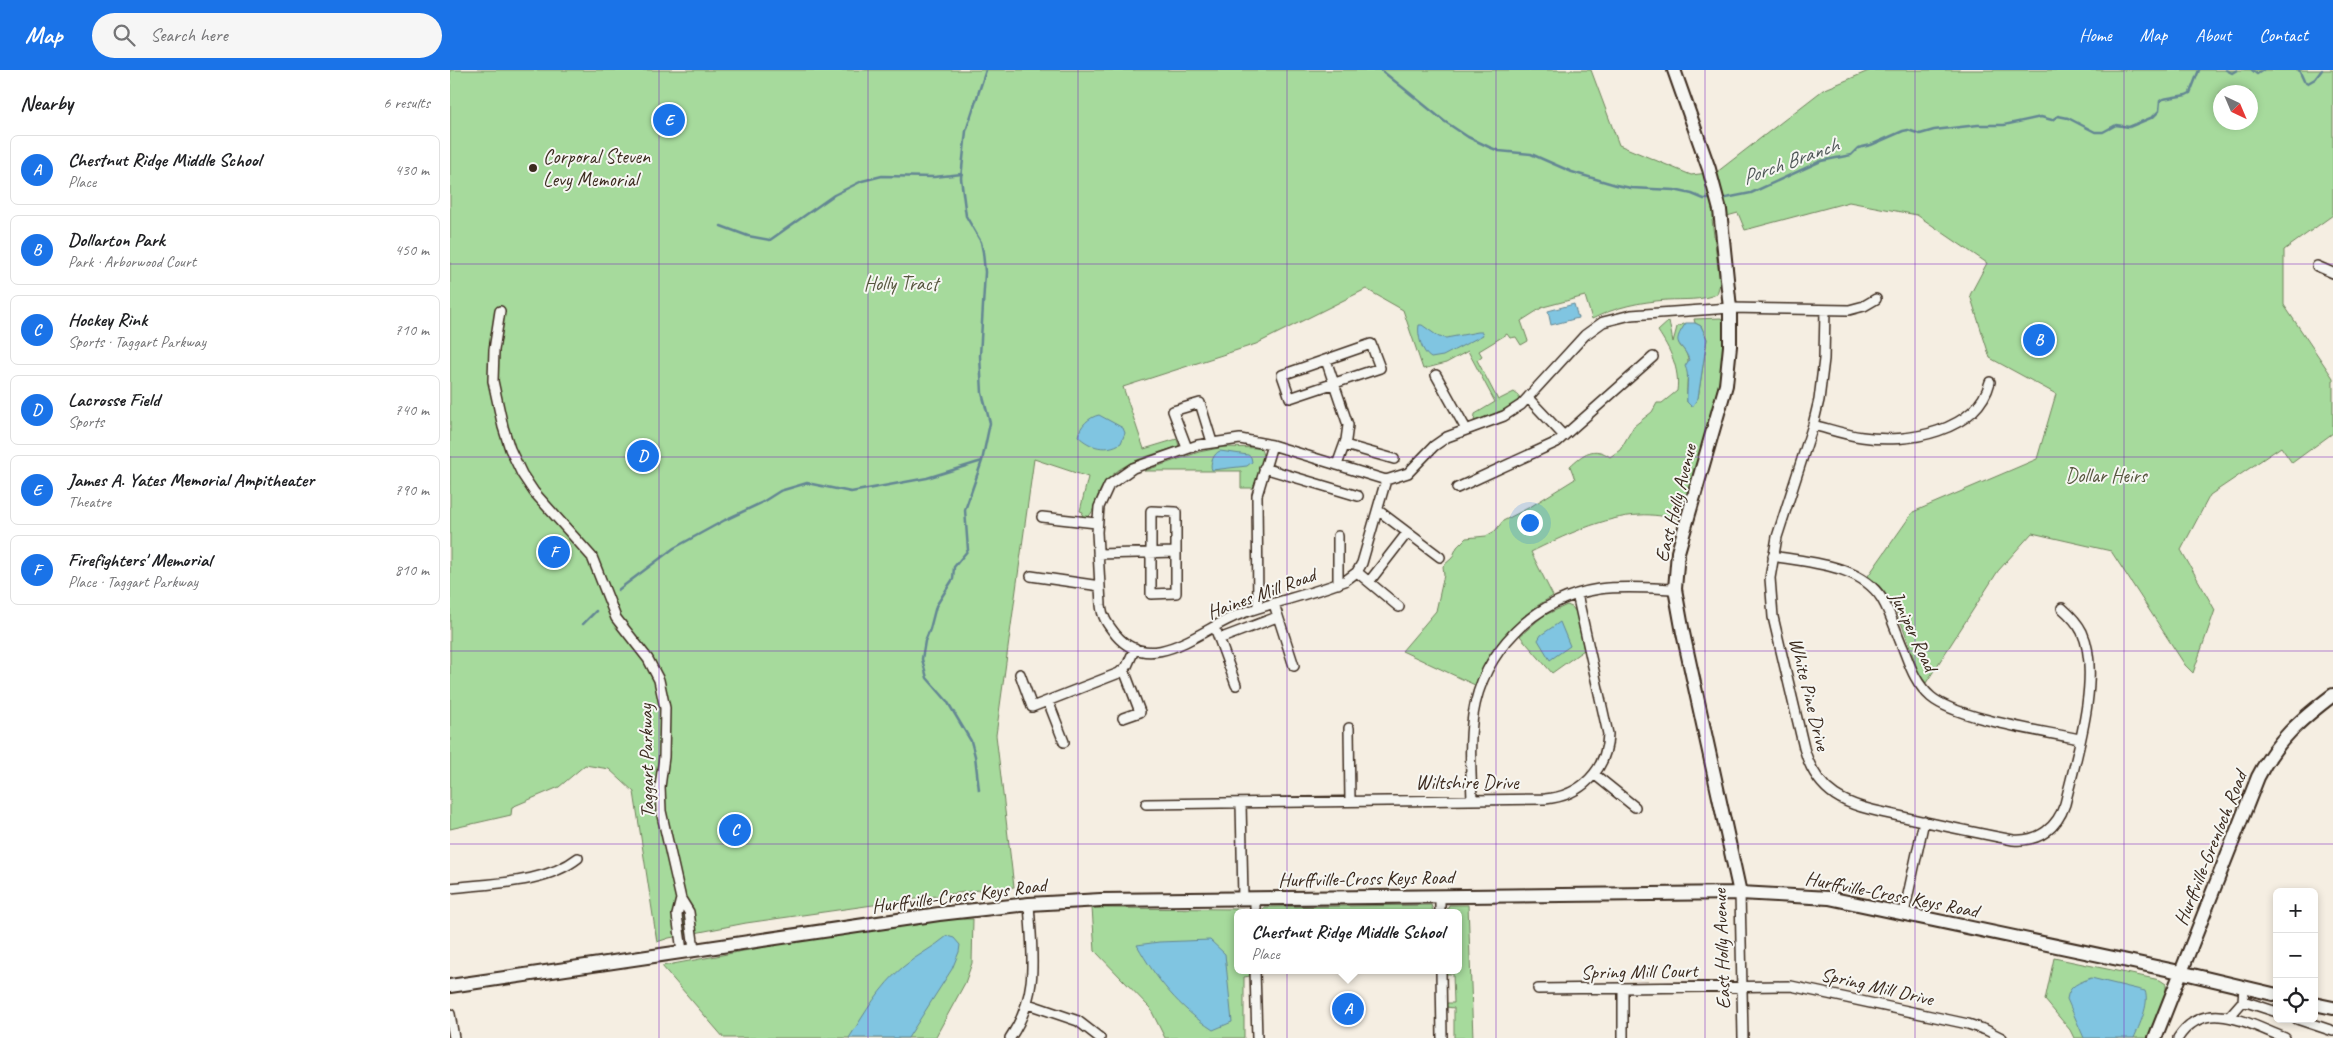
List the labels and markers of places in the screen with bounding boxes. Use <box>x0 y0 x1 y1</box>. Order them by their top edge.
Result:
pin: E <box>653 101 685 139</box>
place label: Corporal Steven Levy Memorial <box>543 144 651 192</box>
marker: Corporal Steven Levy Memorial <box>527 162 539 174</box>
pin: B <box>2023 321 2055 359</box>
pin: D <box>627 437 659 475</box>
pin: F <box>538 533 570 571</box>
pin: C <box>719 811 751 849</box>
pin: A <box>1332 990 1364 1028</box>

